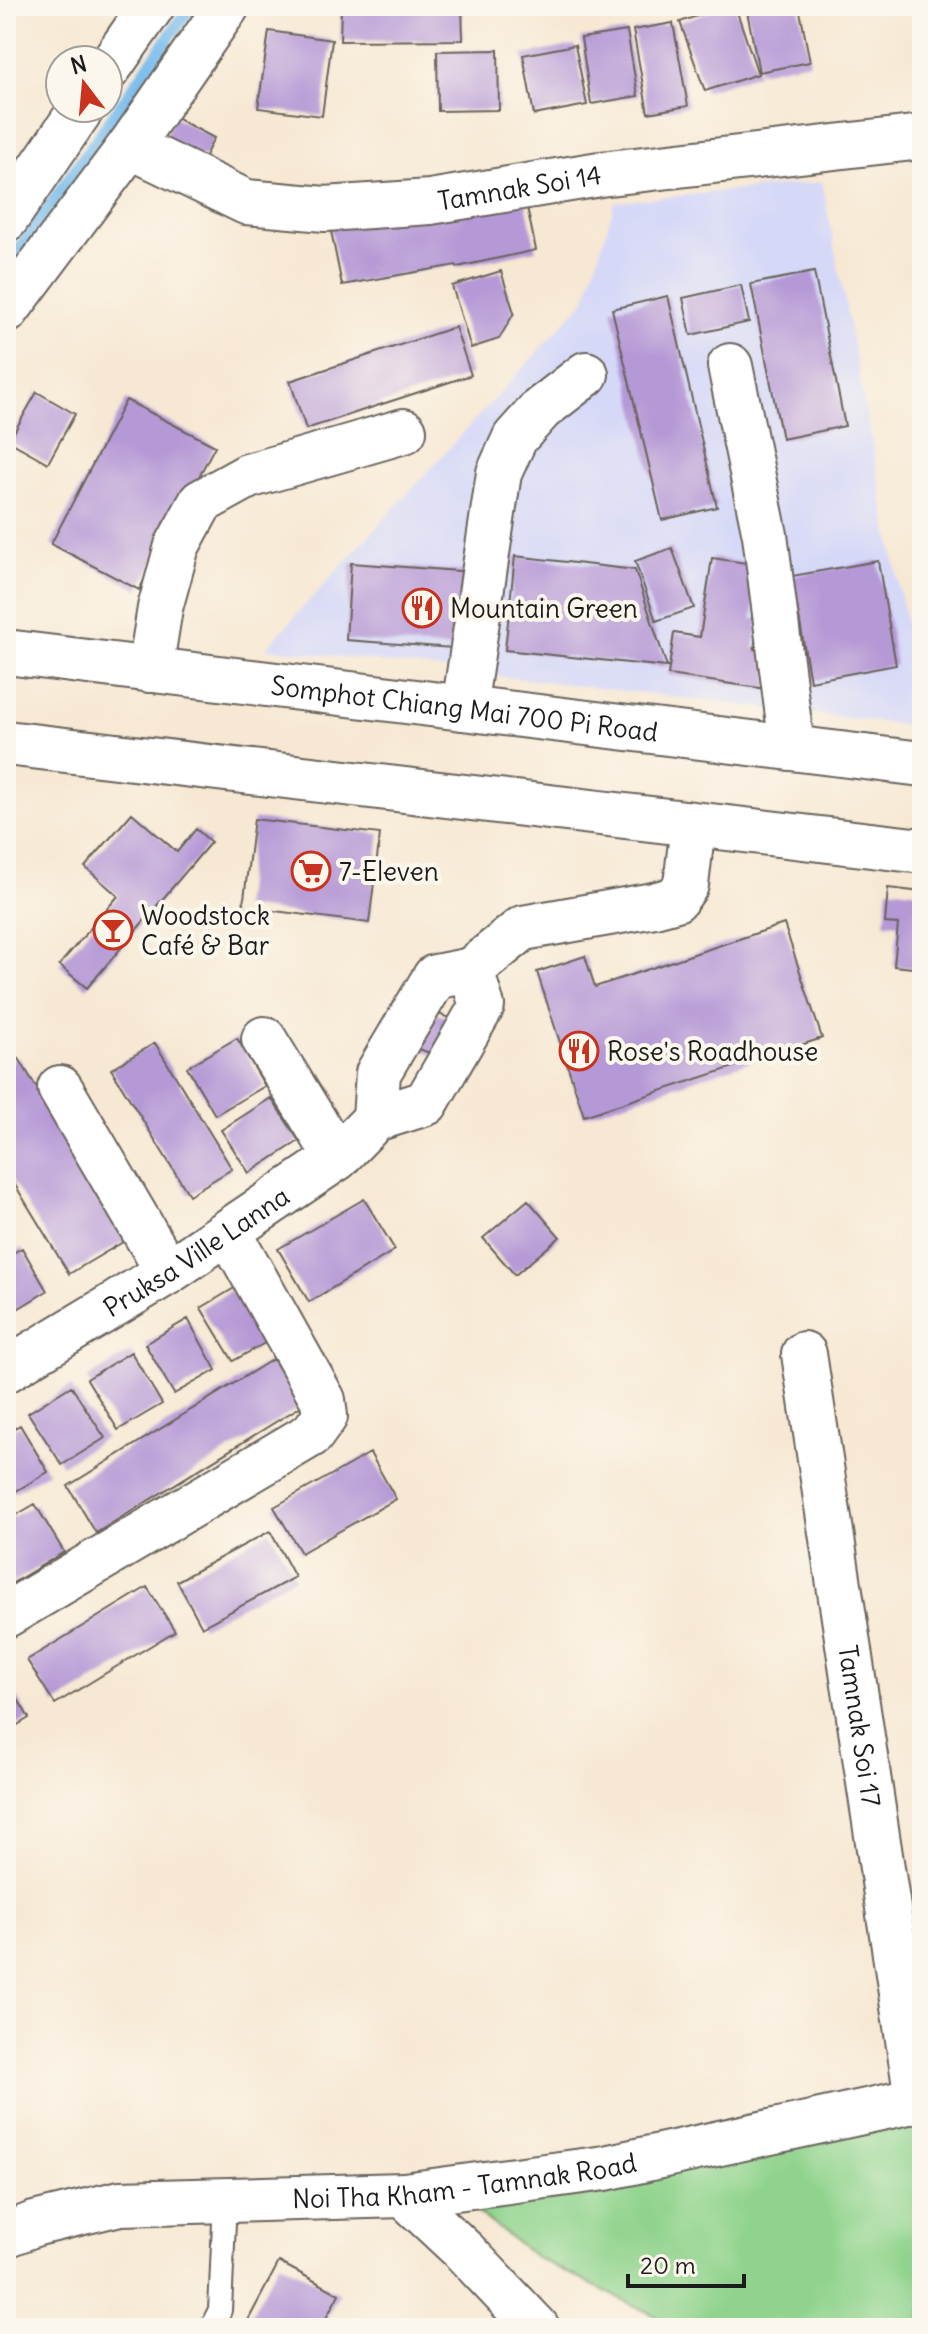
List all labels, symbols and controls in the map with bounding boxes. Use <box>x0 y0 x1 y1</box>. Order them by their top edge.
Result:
north arrow <box>44 44 124 124</box>
text: N <box>67 49 90 80</box>
street label: Tamnak Soi 14 <box>435 158 604 217</box>
restaurant icon: Mountain Green <box>401 587 443 629</box>
place label: Mountain Green <box>450 592 638 625</box>
street label: Somphot Chiang Mai 700 Pi Road <box>269 668 660 748</box>
supermarket icon: 7-Eleven <box>290 850 332 892</box>
place label: 7-Eleven <box>339 855 439 888</box>
place label: Woodstock Café & Bar <box>141 899 270 962</box>
bar icon: Woodstock Café & Bar <box>92 909 134 951</box>
restaurant icon: Rose's Roadhouse <box>558 1030 600 1072</box>
place label: Rose's Roadhouse <box>607 1035 818 1068</box>
street label: Pruksa Ville Lanna <box>97 1179 295 1324</box>
street label: Tamnak Soi 17 <box>832 1643 889 1809</box>
street label: Noi Tha Kham - Tamnak Road <box>292 2145 639 2215</box>
scale bar <box>628 2238 744 2288</box>
text: 20 m <box>640 2250 696 2280</box>

